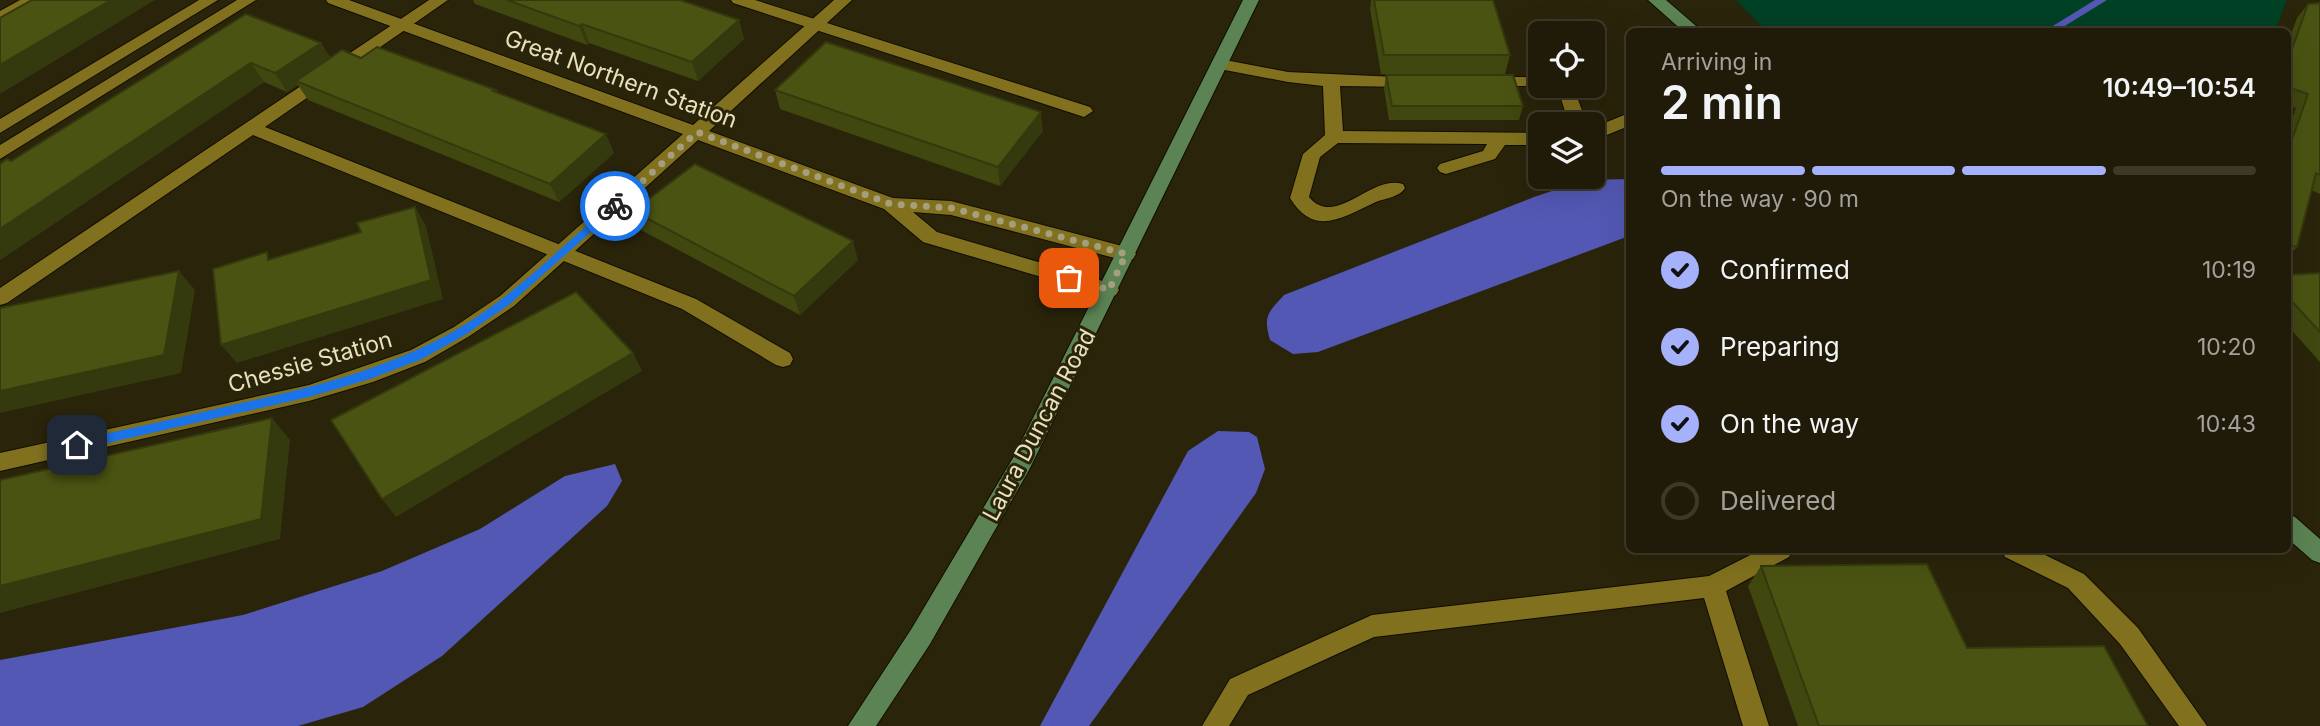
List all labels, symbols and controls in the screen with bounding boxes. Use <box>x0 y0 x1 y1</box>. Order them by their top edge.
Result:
map controls <box>1528 21 1605 189</box>
button: locate <box>1528 21 1605 98</box>
street label: Great Northern Station <box>501 24 741 134</box>
text: Arriving in <box>1661 48 1772 76</box>
text: 10:49–10:54 <box>2103 72 2256 103</box>
text: 2 min <box>1661 74 1783 130</box>
button: layers <box>1528 112 1605 189</box>
courier <box>580 171 650 241</box>
text: On the way · 90 m <box>1661 185 1859 213</box>
icon: bike <box>596 187 634 225</box>
pin <box>1039 248 1099 308</box>
icon: check <box>1661 251 1699 289</box>
text: Confirmed <box>1720 254 1850 285</box>
text: 10:19 <box>2202 256 2256 284</box>
icon: bag <box>1050 259 1088 297</box>
street label: Laura Duncan Road <box>977 324 1101 526</box>
street label: Chessie Station <box>225 325 395 399</box>
icon: check <box>1661 328 1699 366</box>
text: Preparing <box>1720 331 1840 362</box>
text: 10:20 <box>2197 333 2256 361</box>
icon: check <box>1661 405 1699 443</box>
text: On the way <box>1720 408 1859 439</box>
text: 10:43 <box>2196 410 2256 438</box>
pin <box>47 415 107 475</box>
icon: home <box>58 426 96 464</box>
text: Delivered <box>1720 485 1836 516</box>

